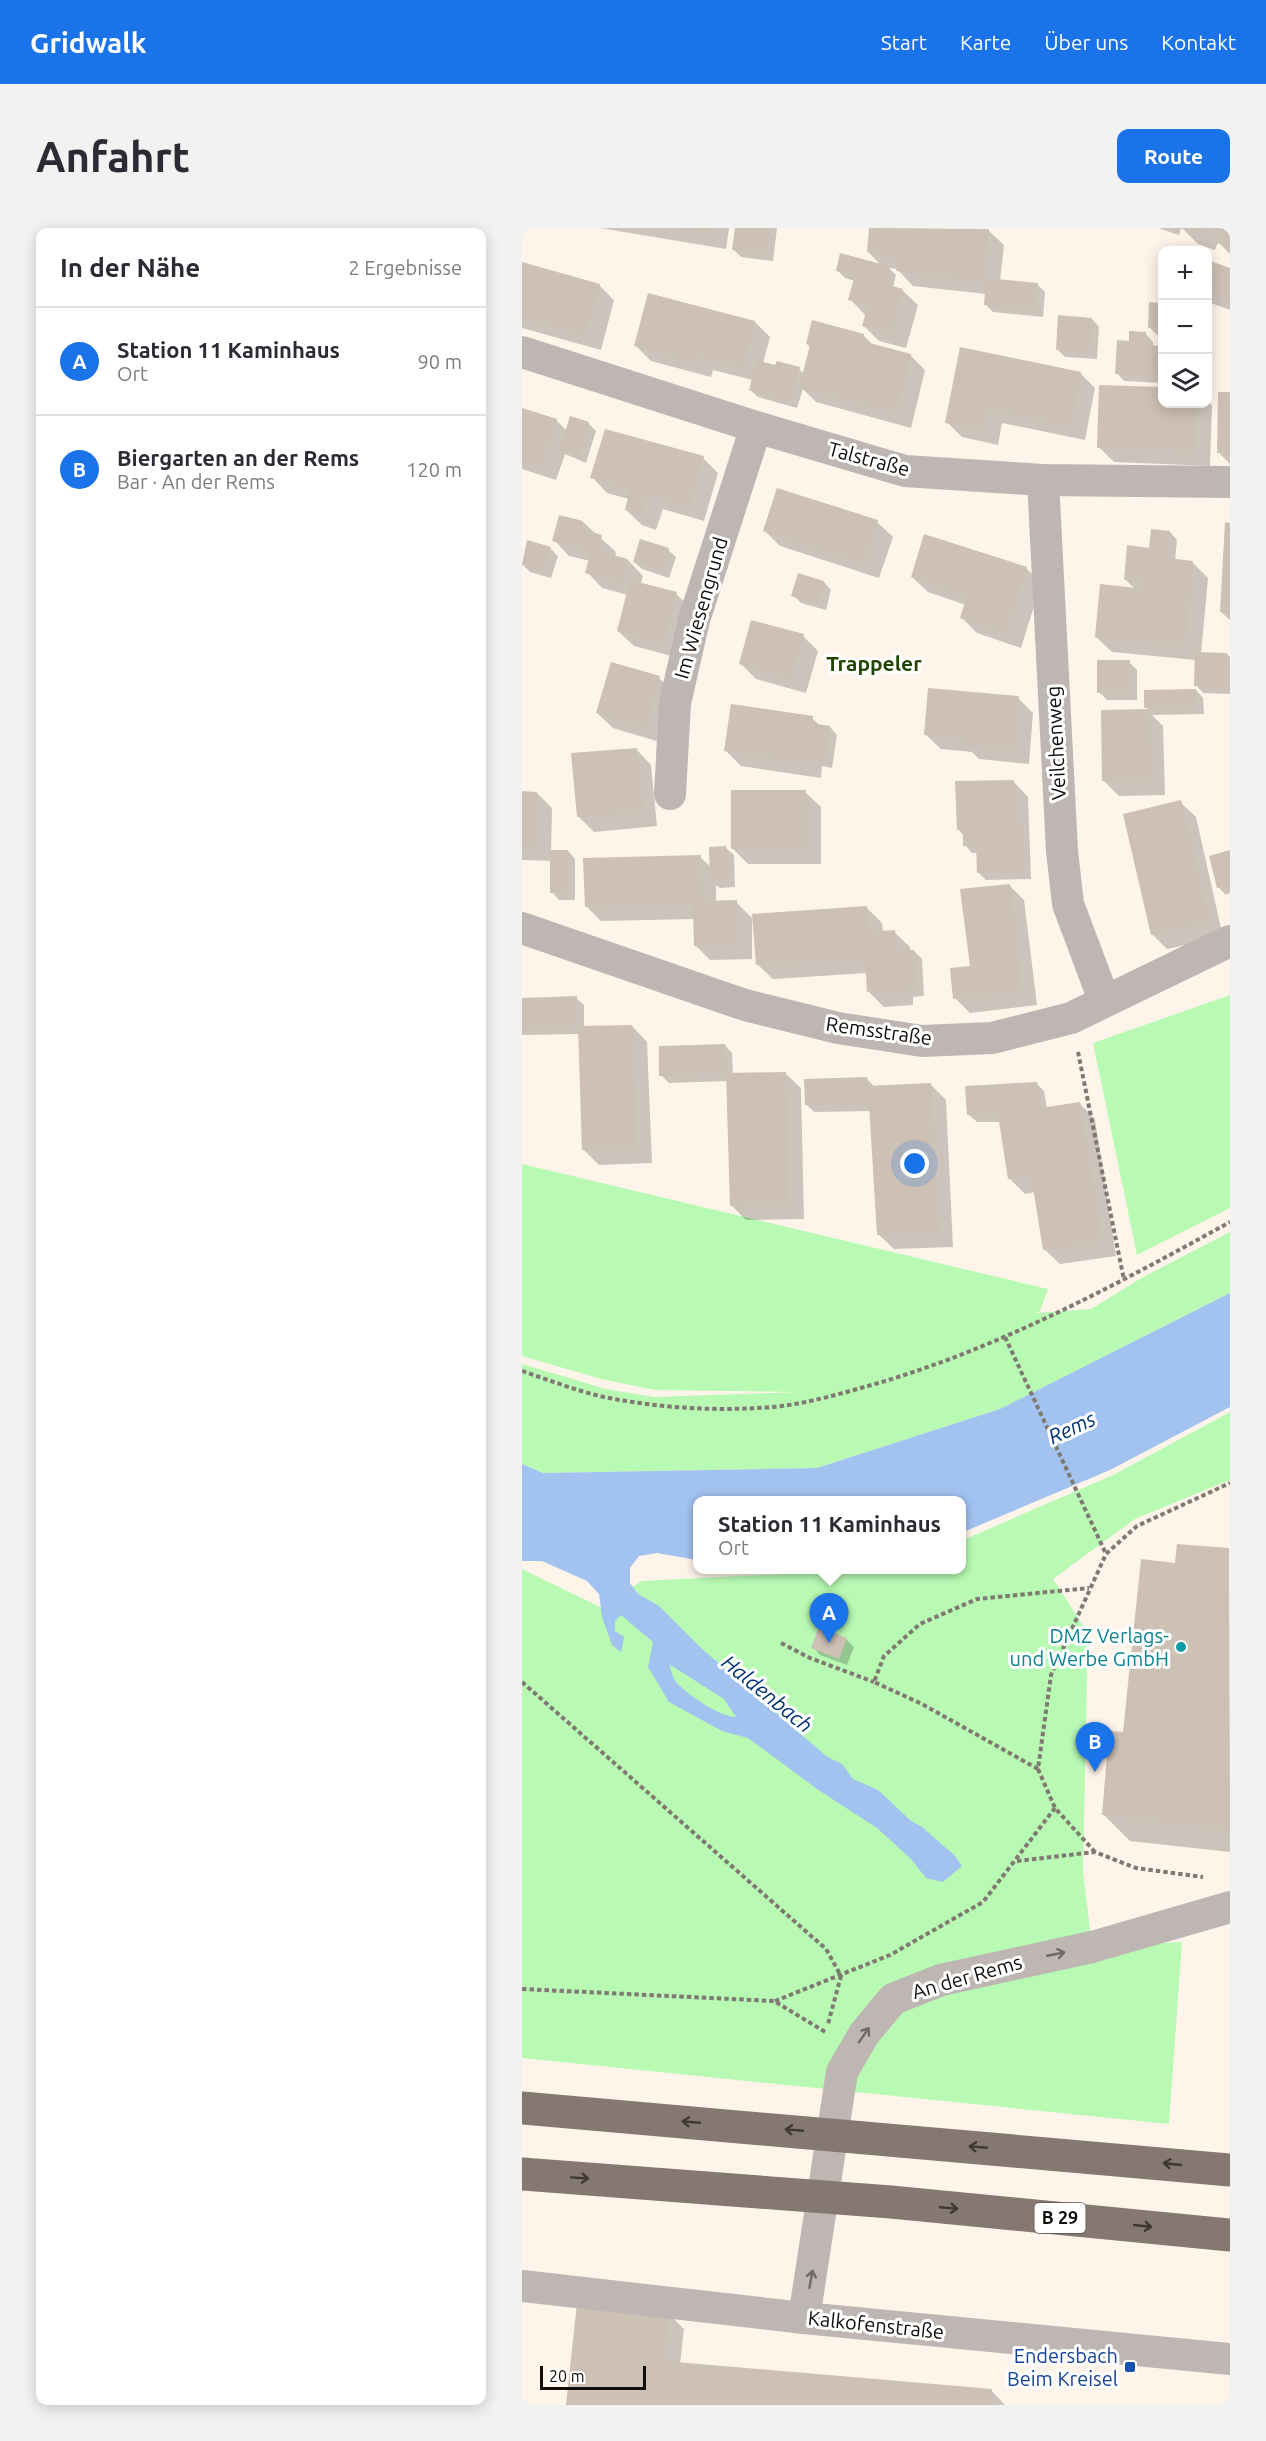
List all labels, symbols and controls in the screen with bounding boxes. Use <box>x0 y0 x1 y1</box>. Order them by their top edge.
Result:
text: Gridwalk <box>30 27 147 58</box>
text: Start <box>881 30 927 54</box>
text: Karte <box>960 30 1011 54</box>
text: Über uns <box>1044 30 1128 54</box>
text: Kontakt <box>1161 30 1236 54</box>
button: Route <box>1117 129 1230 183</box>
text: Anfahrt <box>36 133 190 180</box>
map controls <box>1158 246 1212 408</box>
button: + <box>1158 246 1212 300</box>
text: In der Nähe <box>60 253 200 282</box>
text: 2 Ergebnisse <box>348 256 462 279</box>
button: − <box>1158 300 1212 354</box>
text: Station 11 Kaminhaus <box>117 337 340 362</box>
text: A <box>72 350 87 373</box>
text: 90 m <box>418 350 462 373</box>
button: layers <box>1158 354 1212 408</box>
text: Ort <box>117 362 148 385</box>
street label: Talstraße <box>826 437 912 480</box>
text: Biergarten an der Rems <box>117 445 359 470</box>
text: B <box>73 458 86 481</box>
text: 120 m <box>406 458 462 481</box>
text: Bar · An der Rems <box>117 470 275 493</box>
street label: Im Wiesengrund <box>669 534 732 681</box>
district label: Trappeler <box>826 651 922 675</box>
street label: Veilchenweg <box>1041 685 1070 801</box>
street label: Remsstraße <box>825 1012 934 1049</box>
your location <box>900 1149 929 1178</box>
water label: Rems <box>1044 1406 1099 1448</box>
popup <box>693 1496 966 1574</box>
text: Station 11 Kaminhaus <box>718 1511 941 1536</box>
text: Ort <box>718 1536 749 1559</box>
pin: A <box>810 1594 848 1643</box>
place label: DMZ Verlags- und Werbe GmbH <box>1010 1624 1169 1670</box>
marker: DMZ Verlags- und Werbe GmbH <box>1174 1640 1188 1654</box>
water label: Haldenbach <box>718 1649 818 1737</box>
pin: B <box>1076 1722 1114 1772</box>
one-way arrow <box>1046 1948 1065 1959</box>
street label: An der Rems <box>909 1950 1024 2003</box>
one-way arrow <box>858 2027 870 2044</box>
one-way arrow <box>681 2116 701 2127</box>
one-way arrow <box>785 2124 804 2135</box>
one-way arrow <box>968 2141 988 2152</box>
one-way arrow <box>1162 2158 1182 2169</box>
one-way arrow <box>570 2173 590 2184</box>
one-way arrow <box>938 2203 958 2214</box>
road number: B 29 <box>1034 2203 1086 2233</box>
one-way arrow <box>1132 2221 1152 2232</box>
one-way arrow <box>806 2269 817 2289</box>
street label: Kalkofenstraße <box>807 2306 945 2343</box>
place label: Endersbach Beim Kreisel <box>1007 2344 1118 2390</box>
marker: Endersbach Beim Kreisel <box>1123 2360 1137 2374</box>
scale bar <box>540 2363 646 2390</box>
text: 20 m <box>549 2367 585 2385</box>

